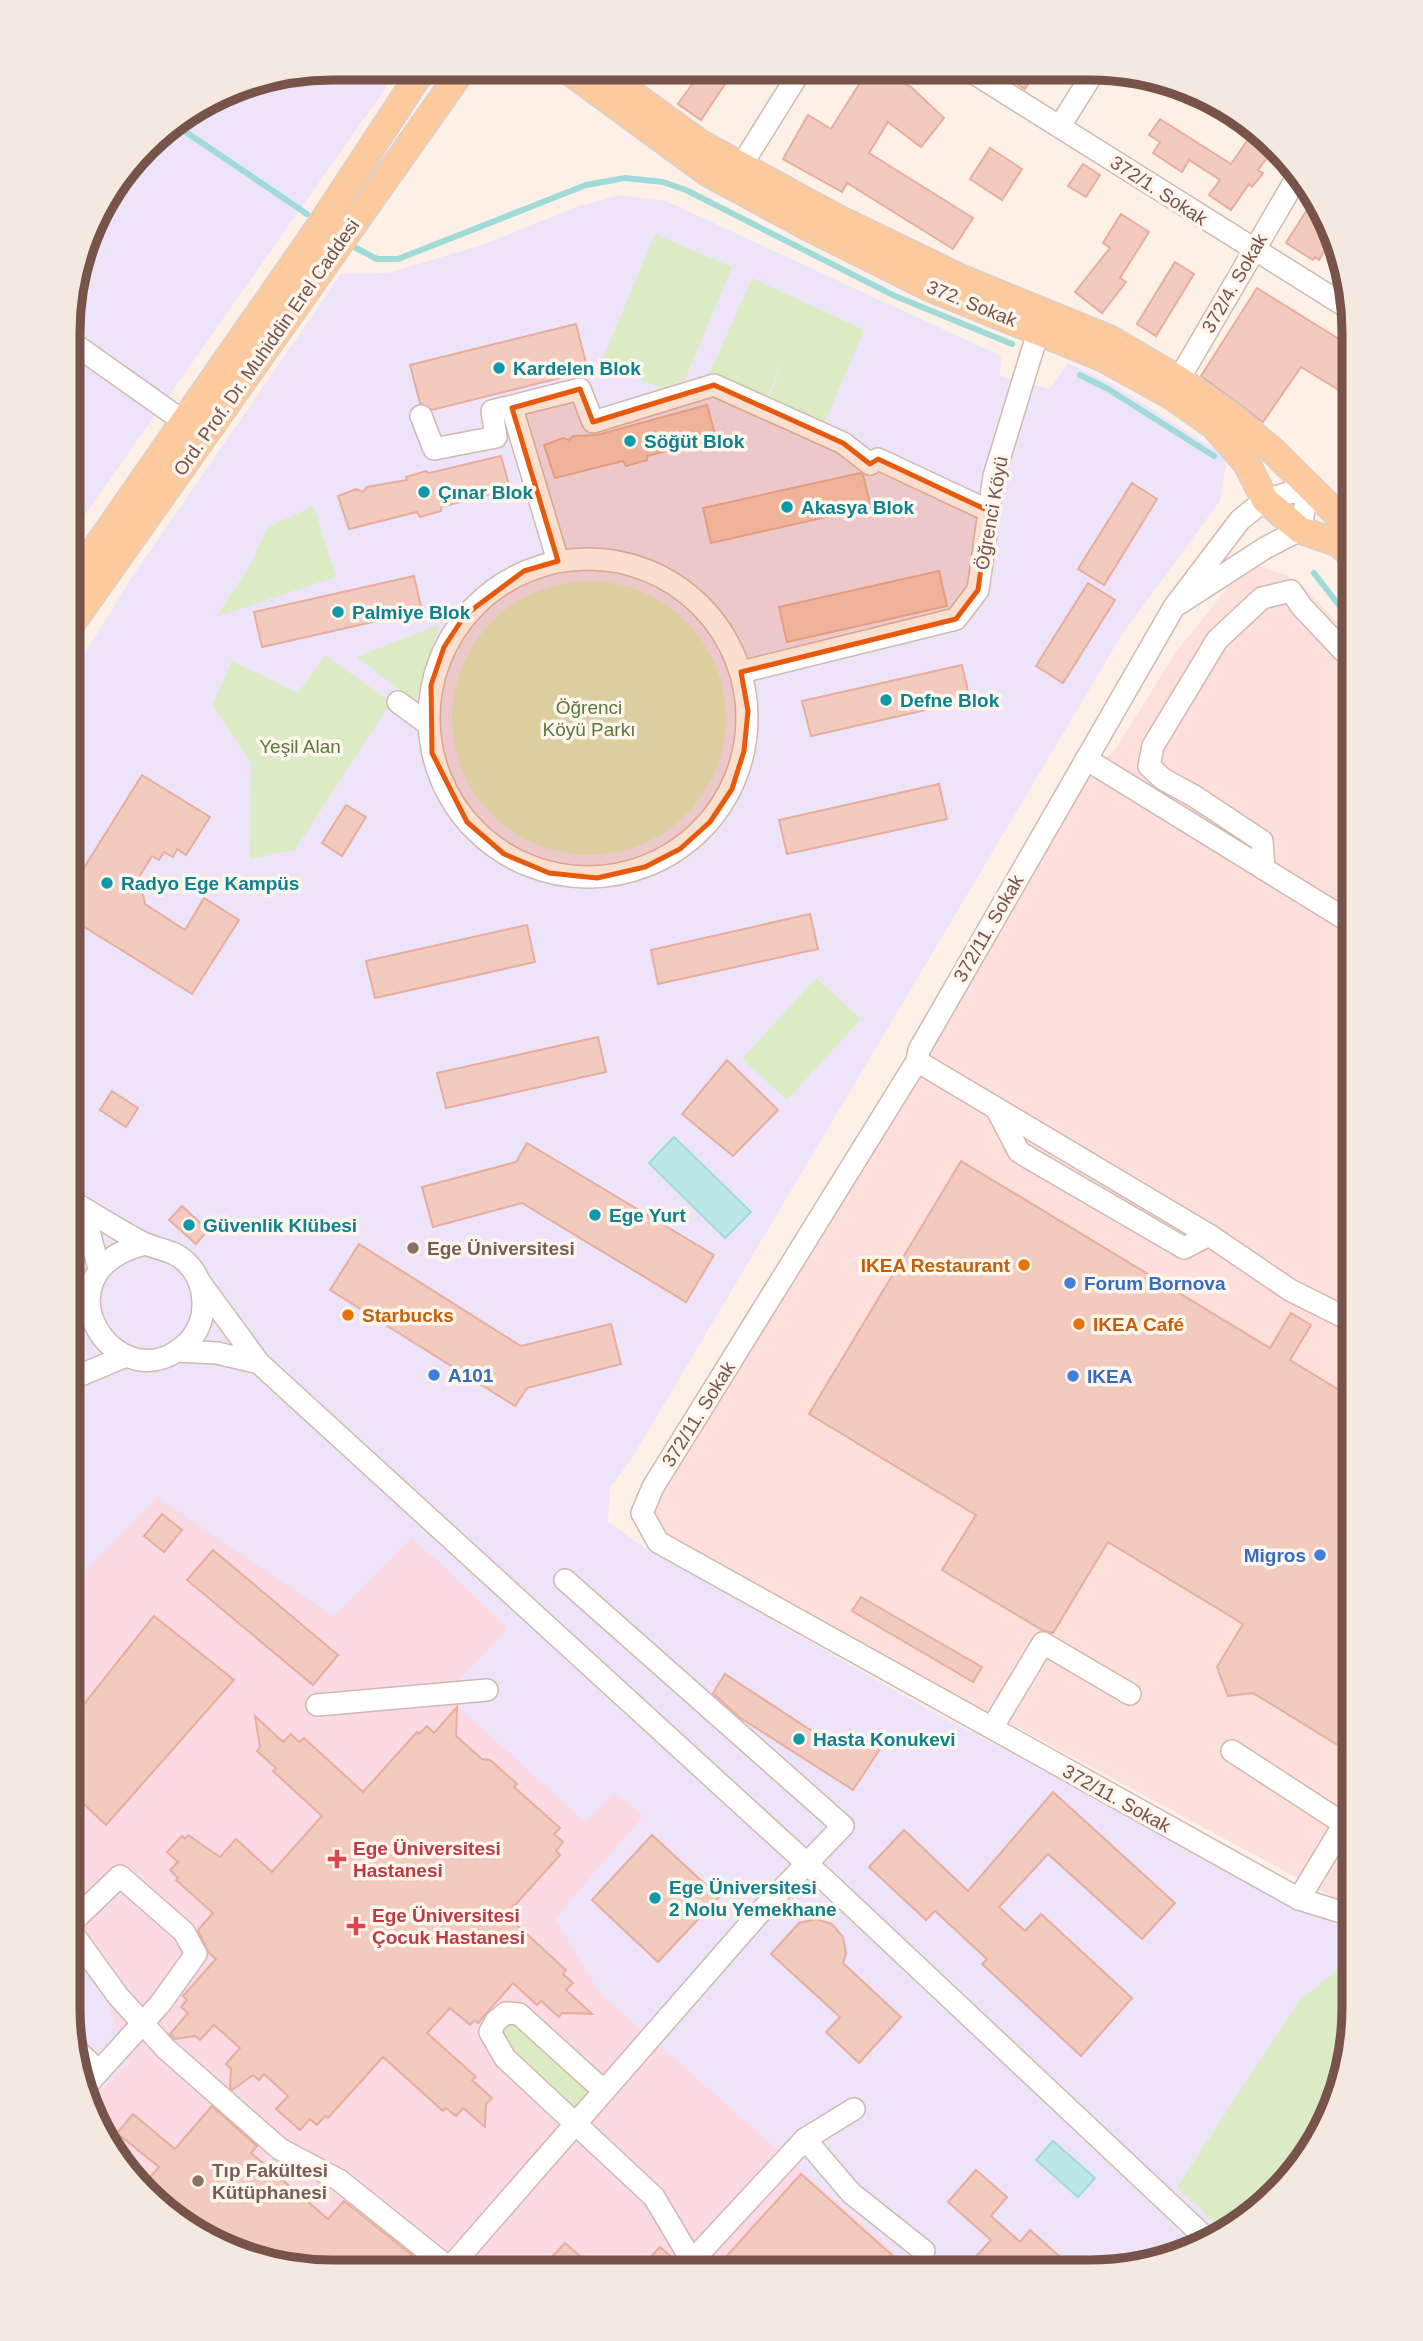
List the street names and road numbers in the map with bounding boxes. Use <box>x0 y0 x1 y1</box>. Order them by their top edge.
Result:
street label: 372/1. Sokak <box>1106 151 1211 230</box>
street label: Ord. Prof. Dr. Muhiddin Erel Caddesi <box>169 215 363 480</box>
street label: 372/4. Sokak <box>1198 230 1272 337</box>
street label: 372. Sokak <box>924 276 1020 331</box>
street label: Öğrenci Köyü <box>971 455 1012 572</box>
street label: 372/11. Sokak <box>949 871 1028 985</box>
street label: 372/11. Sokak <box>658 1357 739 1471</box>
street label: 372/11. Sokak <box>1059 1760 1175 1837</box>

